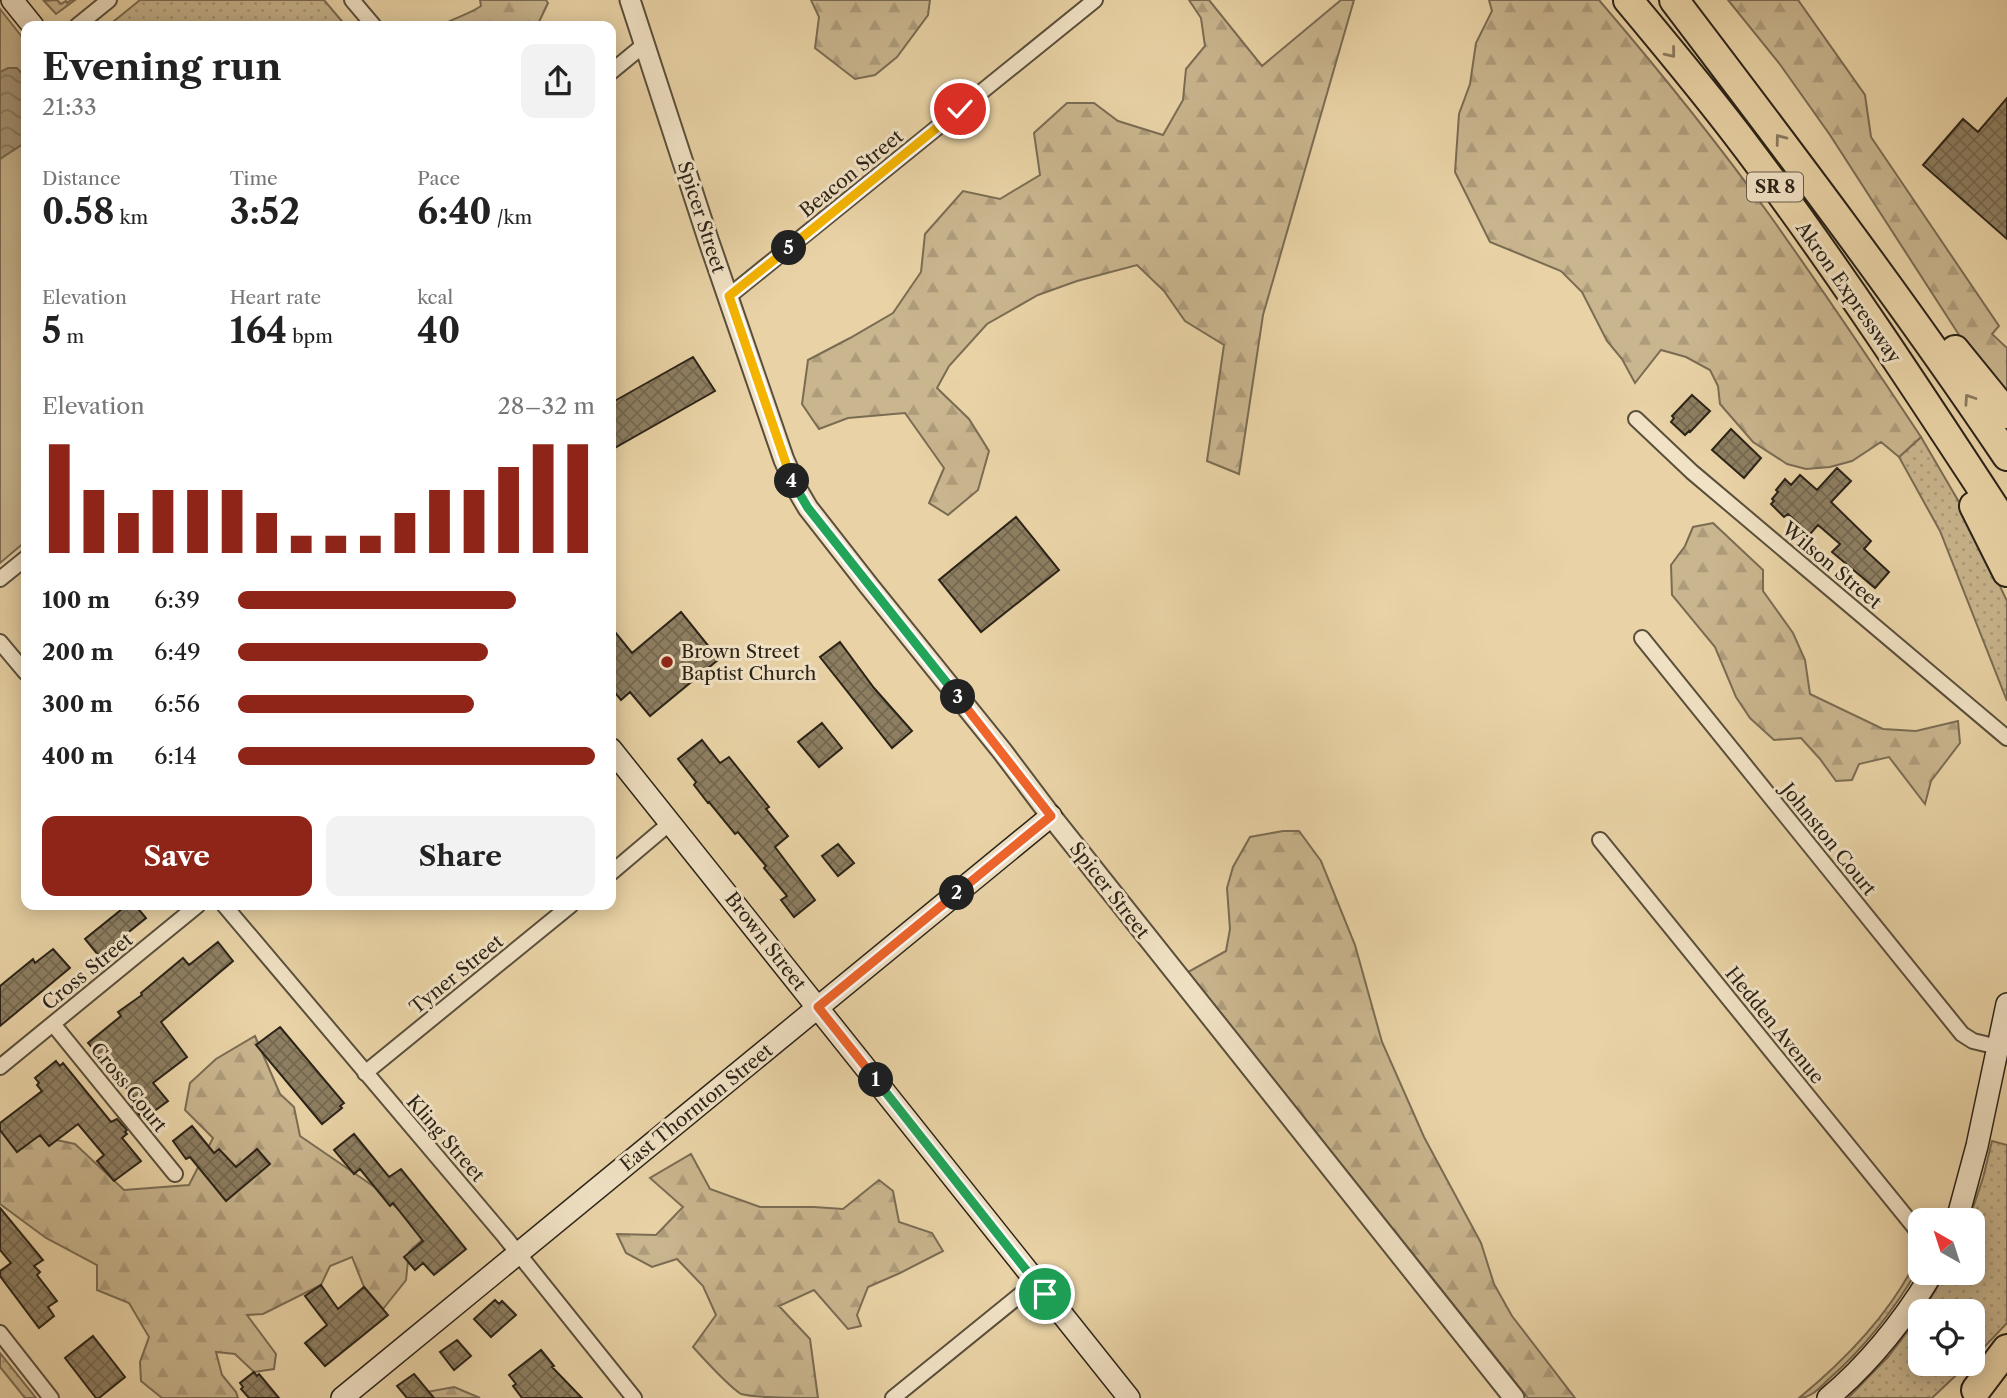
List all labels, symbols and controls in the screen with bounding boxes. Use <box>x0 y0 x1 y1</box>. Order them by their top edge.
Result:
text: Evening run <box>42 43 282 90</box>
button: share <box>521 44 595 118</box>
one-way arrow <box>1663 45 1676 57</box>
pin <box>930 79 990 139</box>
icon: check <box>941 90 979 128</box>
text: 21:33 <box>42 93 97 121</box>
street label: Beacon Street <box>795 125 908 222</box>
one-way arrow <box>1776 134 1788 147</box>
street label: Spicer Street <box>673 158 730 276</box>
text: Distance <box>42 167 121 190</box>
text: Time <box>230 167 278 190</box>
text: Pace <box>417 167 460 190</box>
road number: SR 8 <box>1747 172 1803 202</box>
text: 0.58 <box>42 190 114 233</box>
text: 3:52 <box>230 190 300 233</box>
text: 6:40 <box>417 190 492 233</box>
text: km <box>114 206 148 229</box>
text: /km <box>492 206 532 229</box>
street label: Akron Expressway <box>1791 216 1906 368</box>
pin: 5 <box>772 230 806 266</box>
text: 5 <box>783 236 794 259</box>
text: Elevation <box>42 286 127 309</box>
text: Heart rate <box>230 286 321 309</box>
text: kcal <box>417 286 453 309</box>
text: 5 <box>42 309 61 352</box>
text: 164 <box>230 309 287 352</box>
text: 40 <box>417 309 460 352</box>
text: m <box>61 325 84 348</box>
text: bpm <box>287 325 333 348</box>
text: Elevation <box>42 392 145 420</box>
text: 28–32 m <box>498 392 595 420</box>
one-way arrow <box>1965 394 1977 407</box>
pin: 4 <box>774 463 810 498</box>
text: 4 <box>786 469 797 492</box>
street label: Wilson Street <box>1776 516 1886 614</box>
text: 100 m <box>42 586 110 614</box>
text: 6:39 <box>154 586 200 614</box>
text: 200 m <box>42 638 114 666</box>
text: 6:49 <box>154 638 201 666</box>
place label: Brown Street Baptist Church <box>681 640 816 685</box>
marker: Brown Street Baptist Church <box>659 654 675 670</box>
pin: 3 <box>940 680 976 714</box>
text: 3 <box>952 685 963 708</box>
text: 300 m <box>42 690 113 718</box>
text: 6:56 <box>154 690 200 718</box>
text: 400 m <box>42 742 114 770</box>
text: 6:14 <box>154 742 197 770</box>
street label: Johnston Court <box>1774 776 1881 900</box>
button: Save <box>42 816 312 896</box>
button: Share <box>326 816 595 896</box>
street label: Spicer Street <box>1065 838 1155 943</box>
pin: 2 <box>940 876 974 910</box>
text: 2 <box>951 881 962 904</box>
street label: Brown Street <box>720 887 811 995</box>
street label: Cross Street <box>38 928 137 1015</box>
street label: Tyner Street <box>405 930 508 1019</box>
street label: Hedden Avenue <box>1720 962 1829 1089</box>
street label: Cross Court <box>86 1038 172 1137</box>
street label: East Thornton Street <box>615 1039 777 1176</box>
pin: 1 <box>858 1062 894 1098</box>
text: 1 <box>871 1068 880 1091</box>
street label: Kling Street <box>402 1090 490 1186</box>
north arrow <box>1908 1208 1984 1284</box>
map controls <box>1908 1208 1985 1376</box>
pin <box>1015 1264 1075 1324</box>
icon: arrive <box>1026 1275 1064 1313</box>
button: locate <box>1908 1299 1985 1376</box>

